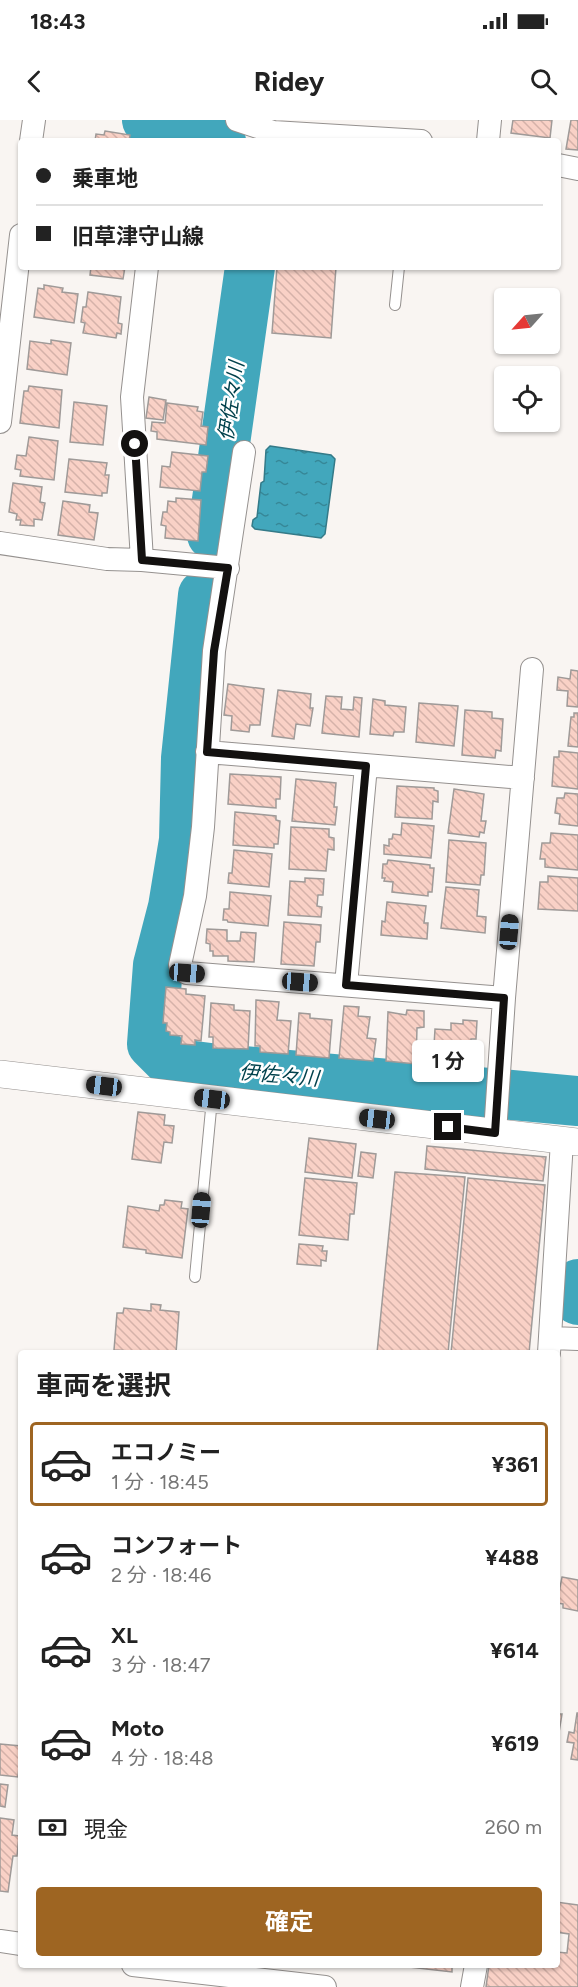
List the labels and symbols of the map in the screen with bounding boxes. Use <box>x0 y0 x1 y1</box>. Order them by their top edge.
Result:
north arrow <box>494 288 560 354</box>
water label: 伊佐々川 <box>214 358 249 442</box>
route start <box>121 430 148 457</box>
car <box>498 913 520 951</box>
car <box>168 963 206 983</box>
car <box>281 972 319 992</box>
callout: 1 分 <box>412 1040 484 1082</box>
water label: 伊佐々川 <box>238 1060 322 1091</box>
car <box>85 1075 123 1097</box>
car <box>193 1088 231 1110</box>
car <box>358 1108 396 1130</box>
route end <box>434 1113 461 1140</box>
car <box>190 1191 212 1229</box>

